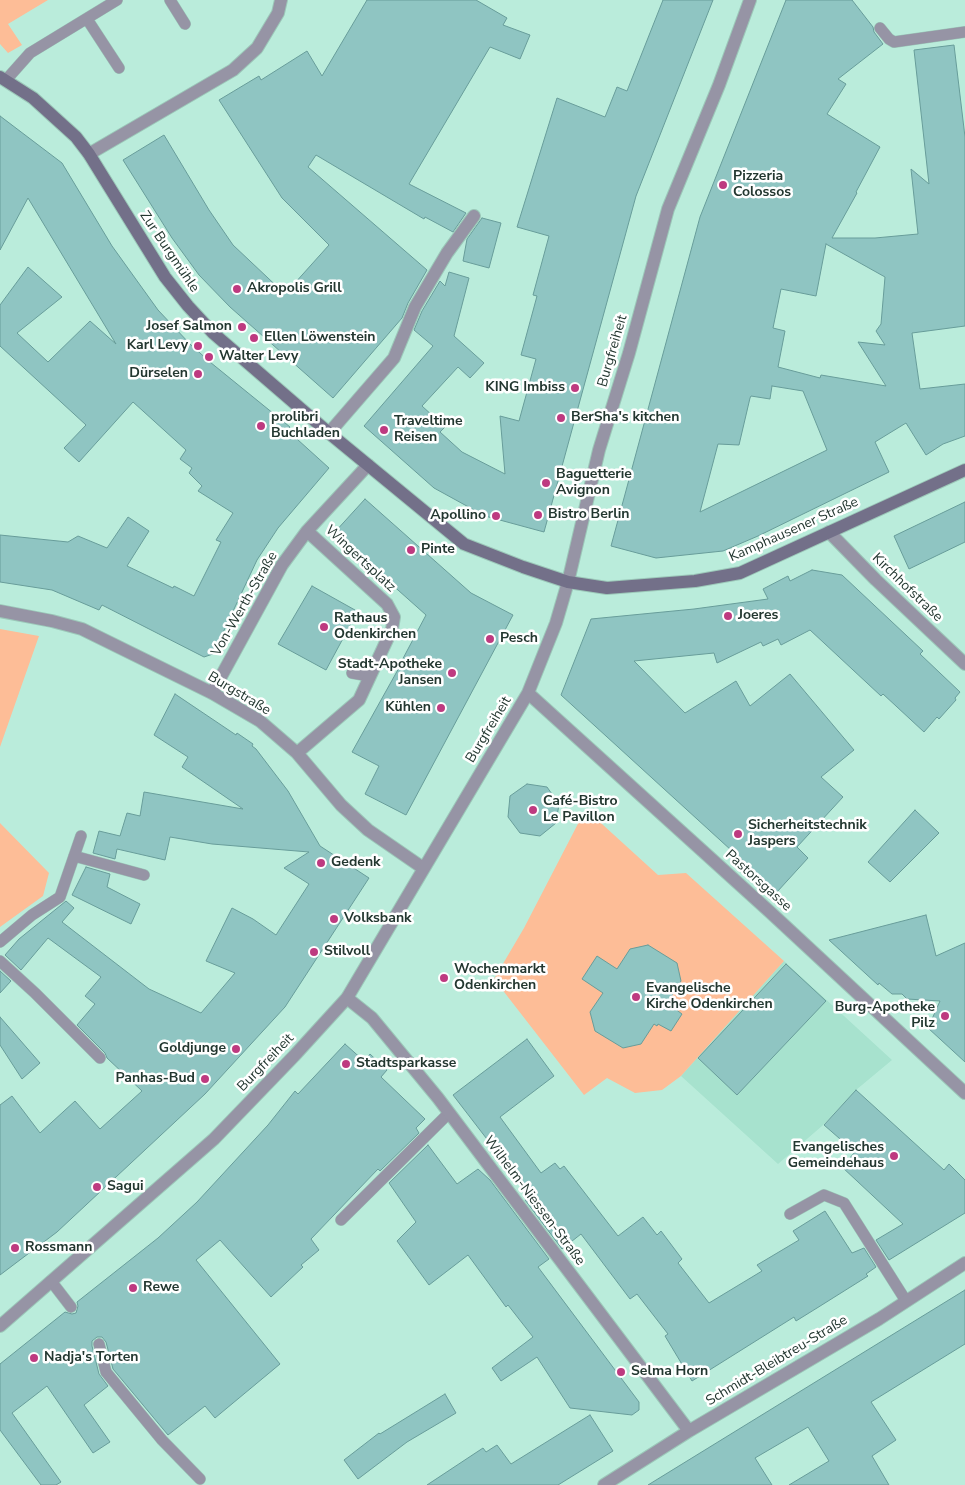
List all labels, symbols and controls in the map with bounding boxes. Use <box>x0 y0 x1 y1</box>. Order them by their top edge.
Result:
place label: Pizzeria Colossos <box>733 169 791 202</box>
marker: Pizzeria Colossos <box>717 179 729 191</box>
street label: Zur Burgmühle <box>136 208 202 296</box>
place label: Akropolis Grill <box>247 281 342 297</box>
marker: Akropolis Grill <box>231 283 243 295</box>
street label: Burgfreiheit <box>595 313 631 389</box>
place label: Josef Salmon <box>146 319 232 335</box>
marker: Josef Salmon <box>236 321 248 333</box>
place label: Ellen Löwenstein <box>264 330 375 346</box>
marker: Ellen Löwenstein <box>248 332 260 344</box>
place label: Karl Levy <box>127 338 188 354</box>
marker: Karl Levy <box>192 340 204 352</box>
place label: Walter Levy <box>219 349 298 365</box>
marker: Walter Levy <box>203 351 215 363</box>
place label: Dürselen <box>129 366 188 382</box>
marker: Dürselen <box>192 368 204 380</box>
place label: KING Imbiss <box>485 380 565 396</box>
marker: KING Imbiss <box>569 382 581 394</box>
place label: prolibri Buchladen <box>271 410 340 442</box>
place label: BerSha's kitchen <box>571 410 679 426</box>
marker: BerSha's kitchen <box>555 412 567 424</box>
place label: Traveltime Reisen <box>394 414 463 447</box>
marker: prolibri Buchladen <box>255 420 267 432</box>
marker: Traveltime Reisen <box>378 424 390 436</box>
place label: Baguetterie Avignon <box>556 467 632 500</box>
marker: Baguetterie Avignon <box>540 477 552 489</box>
street label: Kamphausener Straße <box>727 494 861 566</box>
place label: Bistro Berlin <box>548 507 629 523</box>
place label: Apollino <box>430 508 486 524</box>
marker: Bistro Berlin <box>532 509 544 521</box>
marker: Apollino <box>490 510 502 522</box>
street label: Wingertsplatz <box>321 522 399 596</box>
place label: Pinte <box>421 542 455 558</box>
marker: Pinte <box>405 544 417 556</box>
street label: Von-Werth-Straße <box>208 549 282 659</box>
street label: Kirchhofstraße <box>868 550 946 626</box>
place label: Joeres <box>738 608 778 624</box>
marker: Joeres <box>722 610 734 622</box>
place label: Rathaus Odenkirchen <box>334 611 416 644</box>
marker: Rathaus Odenkirchen <box>318 621 330 633</box>
place label: Pesch <box>500 631 538 647</box>
marker: Pesch <box>484 633 496 645</box>
place label: Stadt-Apotheke Jansen <box>338 657 442 690</box>
marker: Stadt-Apotheke Jansen <box>446 667 458 679</box>
street label: Burgstraße <box>204 669 274 719</box>
street label: Burgfreiheit <box>463 694 515 766</box>
place label: Kühlen <box>385 700 431 716</box>
marker: Kühlen <box>435 702 447 714</box>
place label: Café-Bistro Le Pavillon <box>543 794 617 826</box>
marker: Café-Bistro Le Pavillon <box>527 804 539 816</box>
place label: Sicherheitstechnik Jaspers <box>748 818 867 850</box>
marker: Sicherheitstechnik Jaspers <box>732 828 744 840</box>
street label: Pastorsgasse <box>721 847 795 915</box>
place label: Gedenk <box>331 855 381 871</box>
marker: Gedenk <box>315 857 327 869</box>
place label: Volksbank <box>344 911 412 927</box>
marker: Volksbank <box>328 913 340 925</box>
place label: Stilvoll <box>324 944 370 960</box>
marker: Stilvoll <box>308 946 320 958</box>
place label: Wochenmarkt Odenkirchen <box>454 962 545 994</box>
marker: Wochenmarkt Odenkirchen <box>438 972 450 984</box>
place label: Evangelische Kirche Odenkirchen <box>646 981 773 1014</box>
marker: Evangelische Kirche Odenkirchen <box>630 991 642 1003</box>
place label: Burg-Apotheke Pilz <box>835 1000 935 1032</box>
marker: Burg-Apotheke Pilz <box>939 1010 951 1022</box>
street label: Burgfreiheit <box>234 1030 298 1096</box>
place label: Goldjunge <box>159 1041 226 1057</box>
marker: Goldjunge <box>230 1043 242 1055</box>
place label: Stadtsparkasse <box>356 1056 456 1072</box>
marker: Stadtsparkasse <box>340 1058 352 1070</box>
place label: Panhas-Bud <box>115 1071 195 1087</box>
marker: Panhas-Bud <box>199 1073 211 1085</box>
street label: Wilhelm-Niessen-Straße <box>480 1133 588 1269</box>
place label: Evangelisches Gemeindehaus <box>788 1140 884 1172</box>
marker: Evangelisches Gemeindehaus <box>888 1150 900 1162</box>
place label: Sagui <box>107 1179 144 1195</box>
marker: Sagui <box>91 1181 103 1193</box>
place label: Rossmann <box>25 1240 92 1256</box>
marker: Rossmann <box>9 1242 21 1254</box>
place label: Rewe <box>143 1280 179 1296</box>
marker: Rewe <box>127 1282 139 1294</box>
street label: Schmidt-Bleibtreu-Straße <box>703 1312 851 1410</box>
place label: Nadja's Torten <box>44 1350 138 1366</box>
marker: Nadja's Torten <box>28 1352 40 1364</box>
place label: Selma Horn <box>631 1364 708 1380</box>
marker: Selma Horn <box>615 1366 627 1378</box>

